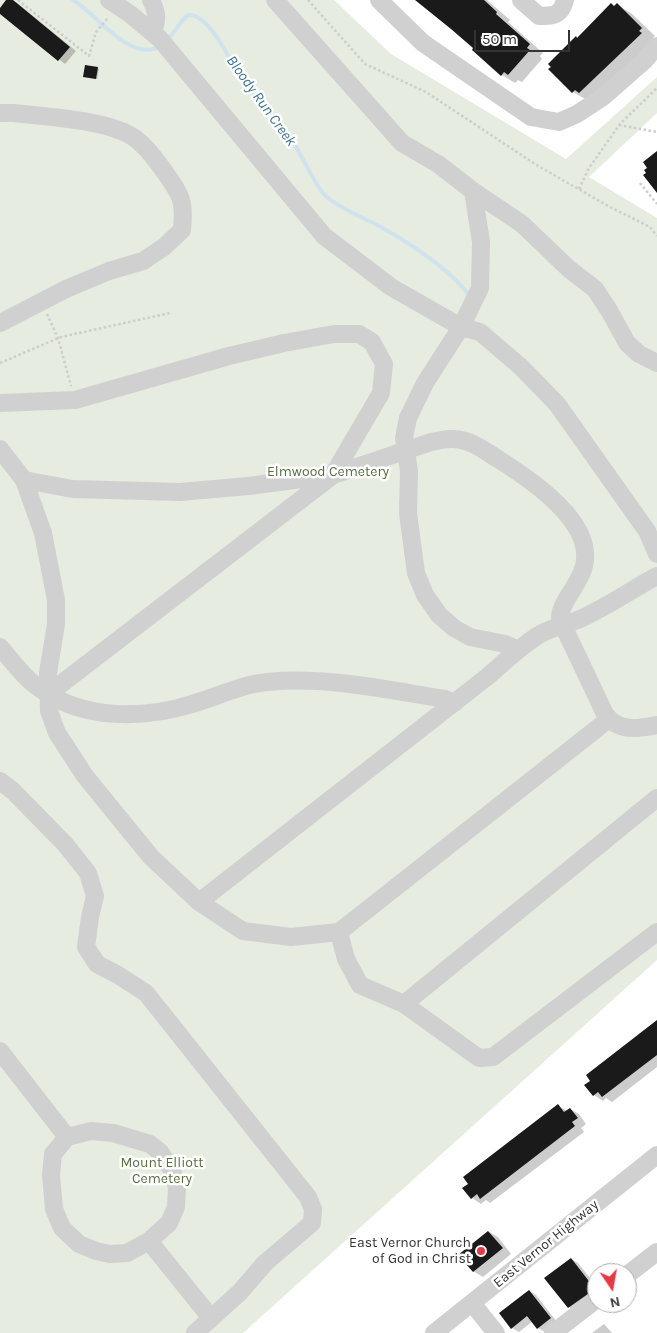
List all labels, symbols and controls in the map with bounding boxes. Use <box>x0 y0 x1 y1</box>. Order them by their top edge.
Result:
scale bar <box>477 20 573 52</box>
text: 50 m <box>482 30 517 48</box>
water label: Bloody Run Creek <box>222 52 300 150</box>
park label: Elmwood Cemetery <box>267 464 389 480</box>
park label: Mount Elliott Cemetery <box>120 1155 204 1188</box>
street label: East Vernor Highway <box>490 1197 602 1291</box>
place label: East Vernor Church of God in Christ <box>349 1235 471 1268</box>
marker: East Vernor Church of God in Christ <box>475 1245 487 1257</box>
north arrow <box>587 1263 637 1313</box>
text: N <box>608 1293 622 1312</box>

